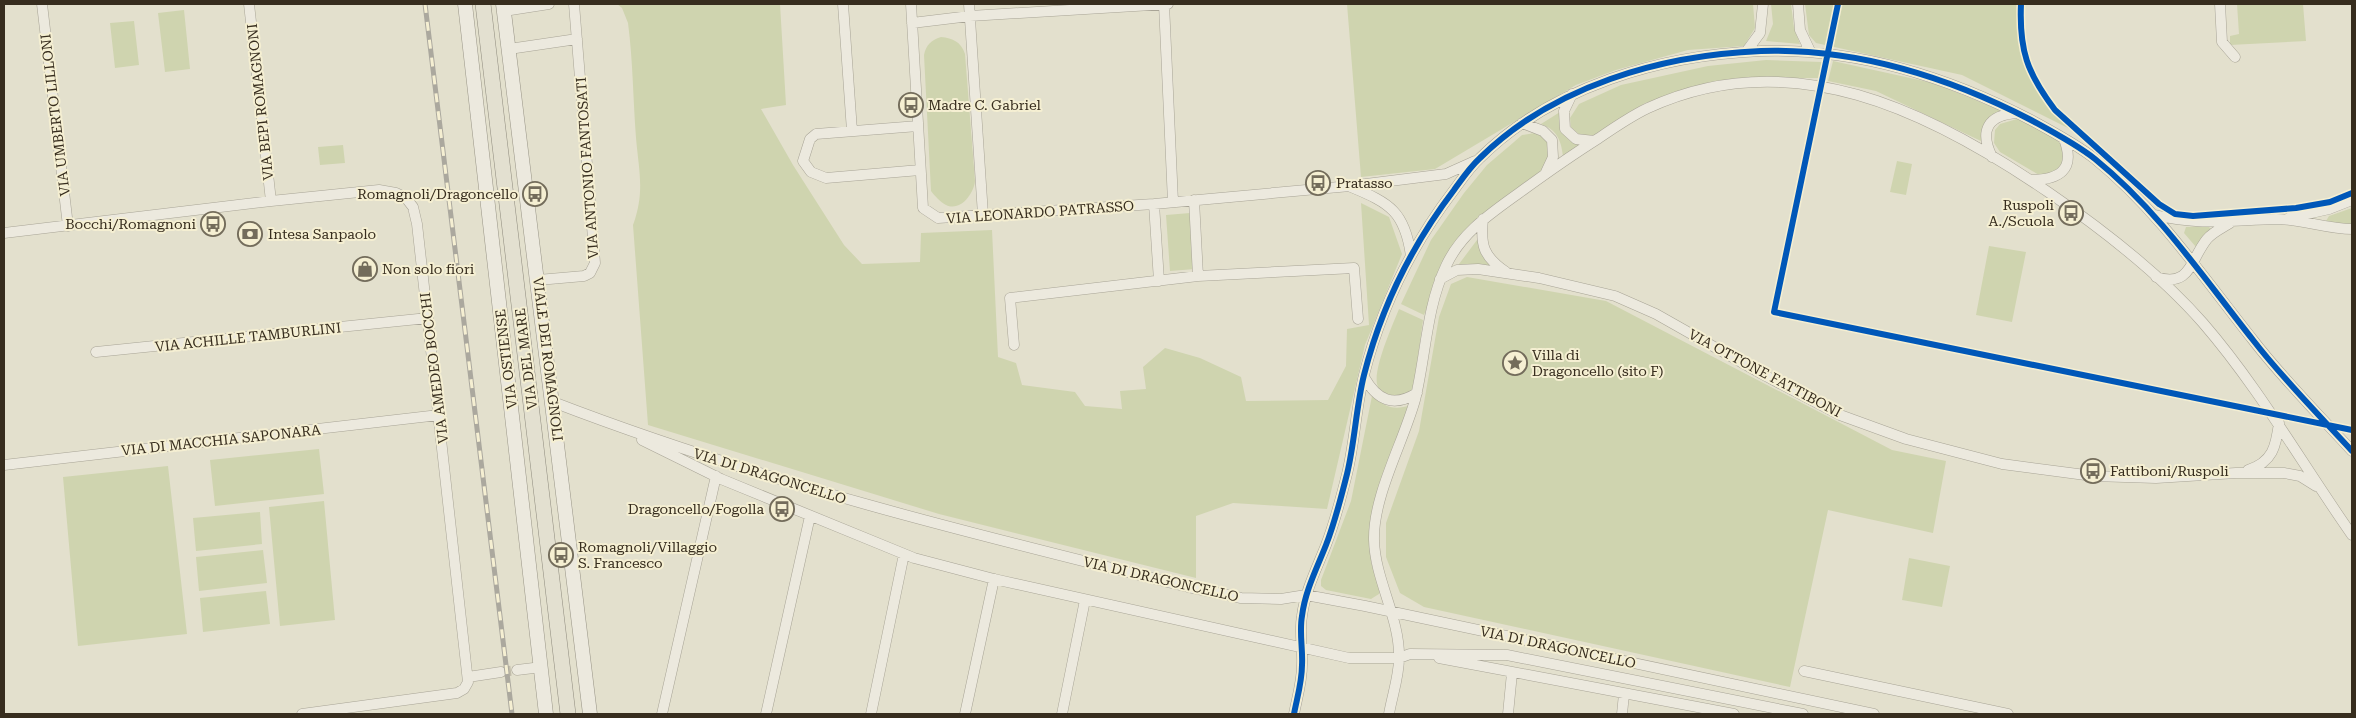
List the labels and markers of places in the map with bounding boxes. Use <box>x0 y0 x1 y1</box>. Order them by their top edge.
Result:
bus stop icon: Madre C. Gabriel <box>898 92 924 118</box>
place label: Madre C. Gabriel <box>928 97 1042 113</box>
bus stop icon: Pratasso <box>1305 170 1331 196</box>
place label: Pratasso <box>1336 175 1393 191</box>
bus stop icon: Romagnoli/Dragoncello <box>522 181 548 207</box>
place label: Romagnoli/Dragoncello <box>357 186 518 202</box>
place label: Ruspoli A./Scuola <box>1988 197 2055 229</box>
bus stop icon: Ruspoli A./Scuola <box>2058 200 2084 226</box>
bus stop icon: Bocchi/Romagnoni <box>200 211 226 237</box>
place label: Bocchi/Romagnoni <box>65 216 197 232</box>
bank icon: Intesa Sanpaolo <box>237 221 263 247</box>
place label: Intesa Sanpaolo <box>268 226 376 242</box>
shop icon: Non solo fiori <box>352 256 378 282</box>
place label: Non solo fiori <box>382 261 475 277</box>
place label: Villa di Dragoncello (sito F) <box>1532 347 1663 379</box>
place icon: Villa di Dragoncello (sito F) <box>1502 350 1528 376</box>
bus stop icon: Fattiboni/Ruspoli <box>2080 458 2106 484</box>
place label: Fattiboni/Ruspoli <box>2110 463 2229 479</box>
bus stop icon: Dragoncello/Fogolla <box>769 496 795 522</box>
place label: Dragoncello/Fogolla <box>628 501 764 517</box>
place label: Romagnoli/Villaggio S. Francesco <box>578 539 717 571</box>
bus stop icon: Romagnoli/Villaggio S. Francesco <box>548 542 574 568</box>

